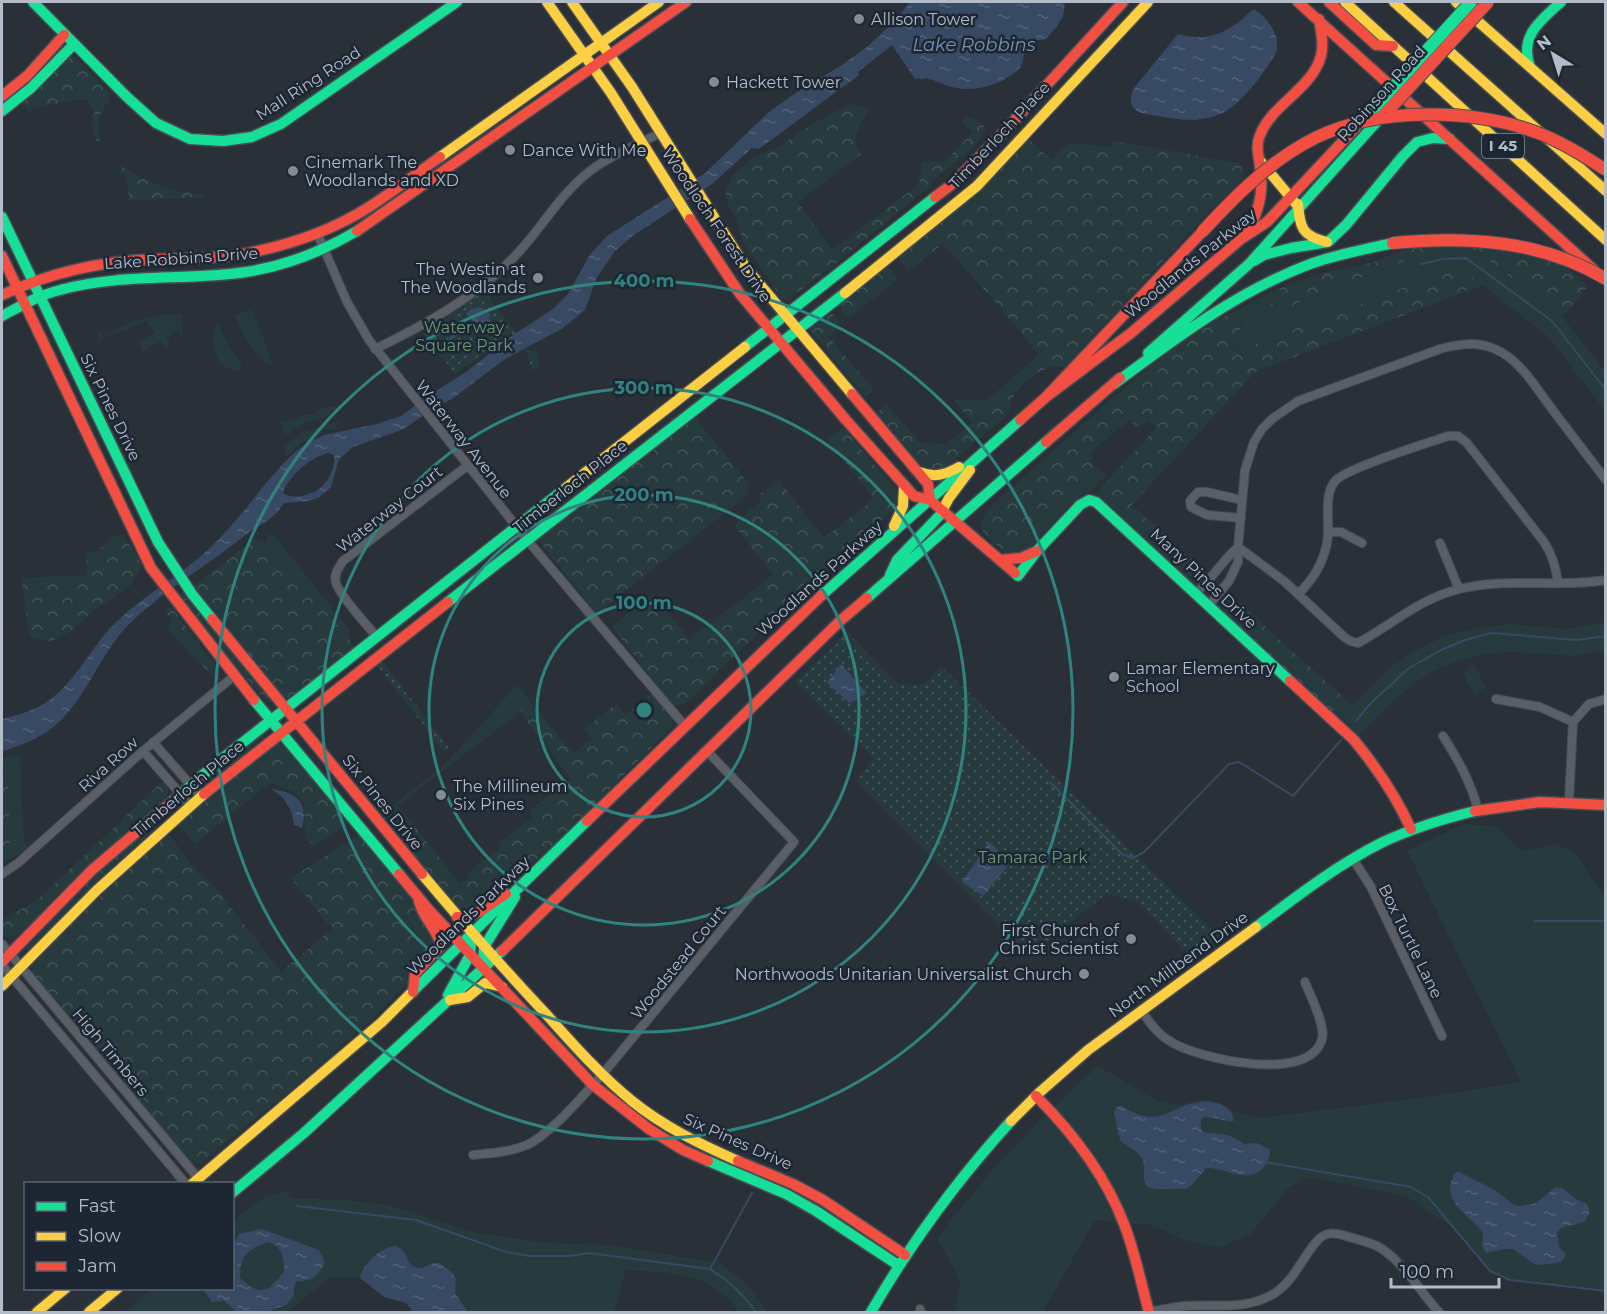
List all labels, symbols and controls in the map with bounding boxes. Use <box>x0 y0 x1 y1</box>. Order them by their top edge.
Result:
place label: Allison Tower <box>871 10 976 29</box>
marker: Allison Tower <box>852 12 866 26</box>
north arrow <box>1523 24 1583 84</box>
text: N <box>1533 31 1555 54</box>
water label: Lake Robbins <box>912 34 1036 56</box>
street label: Mall Ring Road <box>252 42 364 124</box>
street label: Robinson Road <box>1333 42 1429 145</box>
place label: Hackett Tower <box>726 73 841 92</box>
marker: Hackett Tower <box>707 75 721 89</box>
street label: Timberloch Place <box>945 78 1054 193</box>
road number: I 45 <box>1482 134 1524 158</box>
place label: Dance With Me <box>522 141 646 160</box>
marker: Dance With Me <box>503 143 517 157</box>
street label: Woodloch Forest Drive <box>658 144 775 306</box>
place label: Cinemark The Woodlands and XD <box>305 153 459 190</box>
marker: Cinemark The Woodlands and XD <box>286 164 300 178</box>
street label: Woodlands Parkway <box>1121 205 1260 322</box>
street label: Lake Robbins Drive <box>103 244 259 273</box>
place label: The Westin at The Woodlands <box>401 260 527 297</box>
text: 400 m <box>614 270 674 292</box>
marker: The Westin at The Woodlands <box>531 271 545 285</box>
park label: Waterway Square Park <box>415 318 513 355</box>
street label: Six Pines Drive <box>76 350 145 464</box>
street label: Waterway Avenue <box>411 376 516 502</box>
text: 300 m <box>613 377 674 399</box>
street label: Timberloch Place <box>510 436 631 537</box>
street label: Waterway Court <box>332 462 447 557</box>
text: 200 m <box>614 484 674 506</box>
street label: Woodlands Parkway <box>752 517 886 640</box>
street label: Many Pines Drive <box>1147 524 1261 632</box>
text: 100 m <box>616 592 672 614</box>
place label: Lamar Elementary School <box>1126 659 1275 696</box>
marker: Lamar Elementary School <box>1107 670 1121 684</box>
centre of rings <box>634 700 654 720</box>
street label: Riva Row <box>75 733 142 796</box>
street label: Timberloch Place <box>129 736 248 840</box>
street label: Six Pines Drive <box>338 751 427 854</box>
place label: The Millineum Six Pines <box>453 777 568 814</box>
marker: The Millineum Six Pines <box>434 788 448 802</box>
park label: Tamarac Park <box>978 848 1088 867</box>
street label: Woodlands Parkway <box>403 852 534 979</box>
street label: Box Turtle Lane <box>1375 881 1446 1002</box>
street label: Woodstead Court <box>627 901 730 1023</box>
street label: North Millbend Drive <box>1105 907 1252 1021</box>
place label: First Church of Christ Scientist <box>999 921 1120 958</box>
marker: First Church of Christ Scientist <box>1124 932 1138 946</box>
place label: Northwoods Unitarian Universalist Church <box>735 965 1072 984</box>
marker: Northwoods Unitarian Universalist Church <box>1077 967 1091 981</box>
street label: High Timbers <box>68 1005 153 1100</box>
street label: Six Pines Drive <box>680 1109 795 1174</box>
legend <box>24 1182 234 1290</box>
text: Fast <box>78 1195 116 1217</box>
text: Slow <box>78 1225 121 1247</box>
scale bar <box>1391 1251 1499 1289</box>
text: Jam <box>77 1255 117 1277</box>
text: 100 m <box>1400 1261 1454 1283</box>

